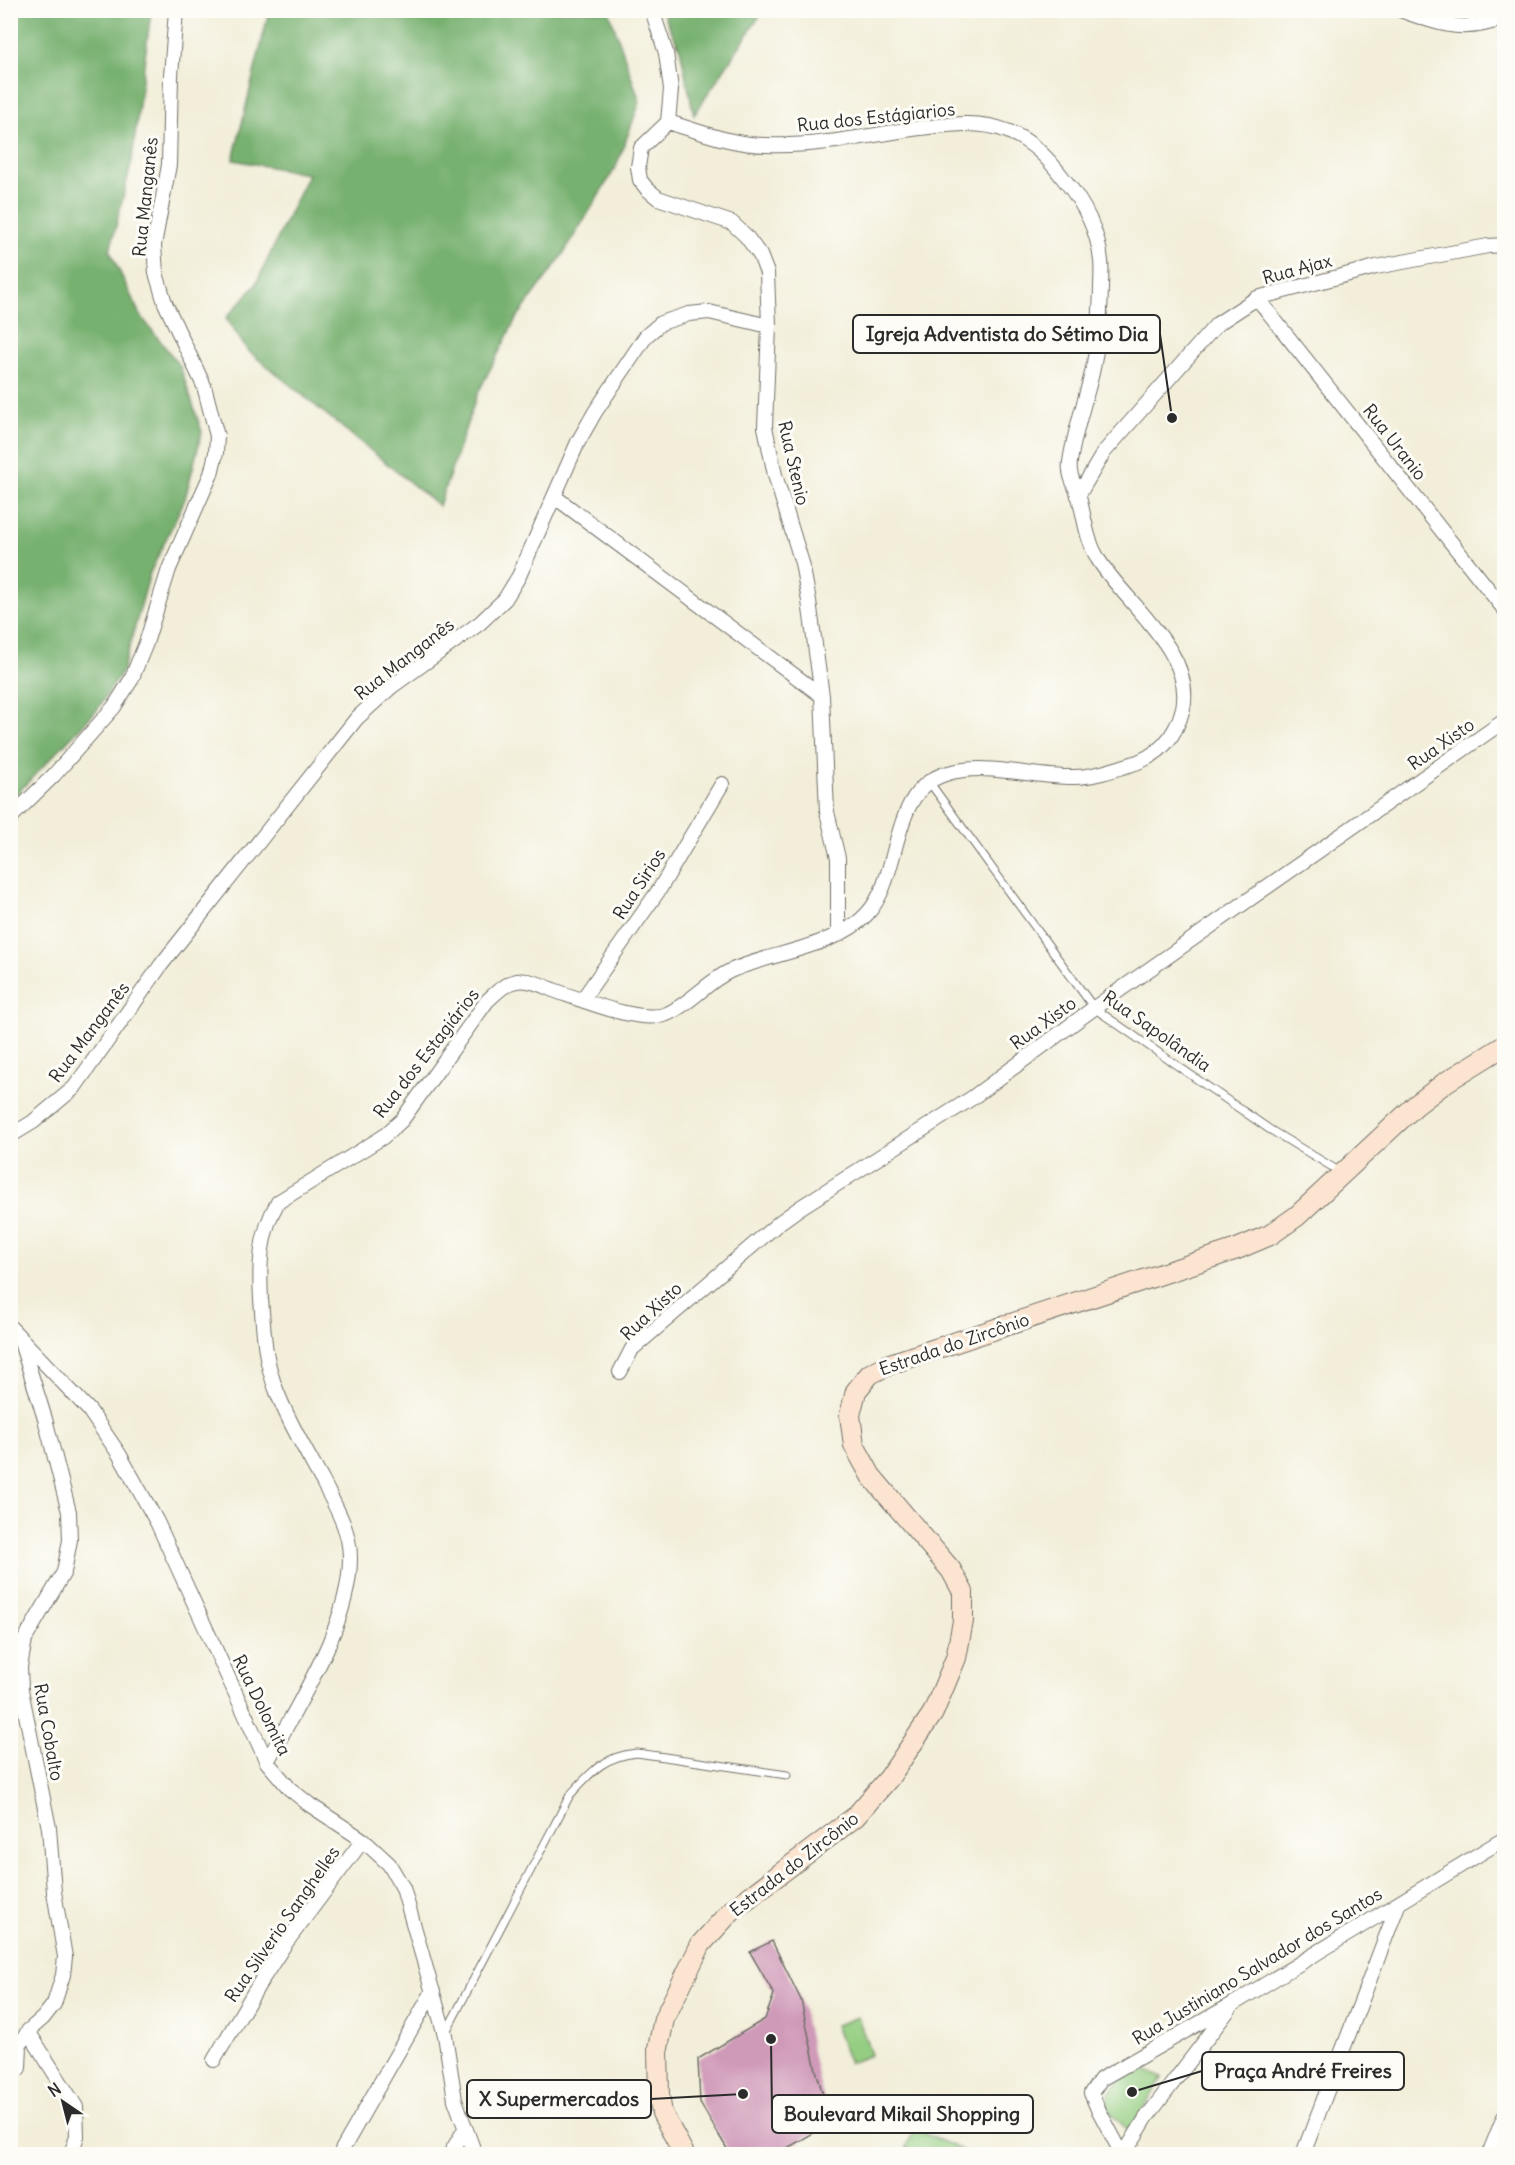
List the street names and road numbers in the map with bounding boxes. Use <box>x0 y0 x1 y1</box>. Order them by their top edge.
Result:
street label: Rua dos Estágiarios <box>796 97 956 137</box>
street label: Rua Manganês <box>127 136 163 258</box>
street label: Rua Ajax <box>1260 249 1334 289</box>
street label: Rua Uranio <box>1358 399 1432 485</box>
street label: Rua Stenio <box>773 418 815 508</box>
street label: Rua Manganês <box>350 613 458 705</box>
street label: Rua Xisto <box>1403 713 1479 775</box>
street label: Rua Sirios <box>608 844 670 924</box>
street label: Rua Manganês <box>44 977 134 1087</box>
street label: Rua dos Estagiários <box>368 983 484 1123</box>
street label: Rua Sapolândia <box>1099 985 1215 1077</box>
street label: Rua Xisto <box>1005 991 1081 1055</box>
street label: Rua Xisto <box>615 1277 687 1345</box>
street label: Estrada do Zircônio <box>876 1307 1032 1381</box>
street label: Rua Dolomita <box>228 1651 296 1759</box>
street label: Rua Cobalto <box>29 1681 69 1783</box>
street label: Estrada do Zircônio <box>725 1806 863 1922</box>
street label: Rua Silverio Sanghelles <box>219 1841 345 2007</box>
street label: Rua Justiniano Salvador dos Santos <box>1128 1882 1386 2050</box>

